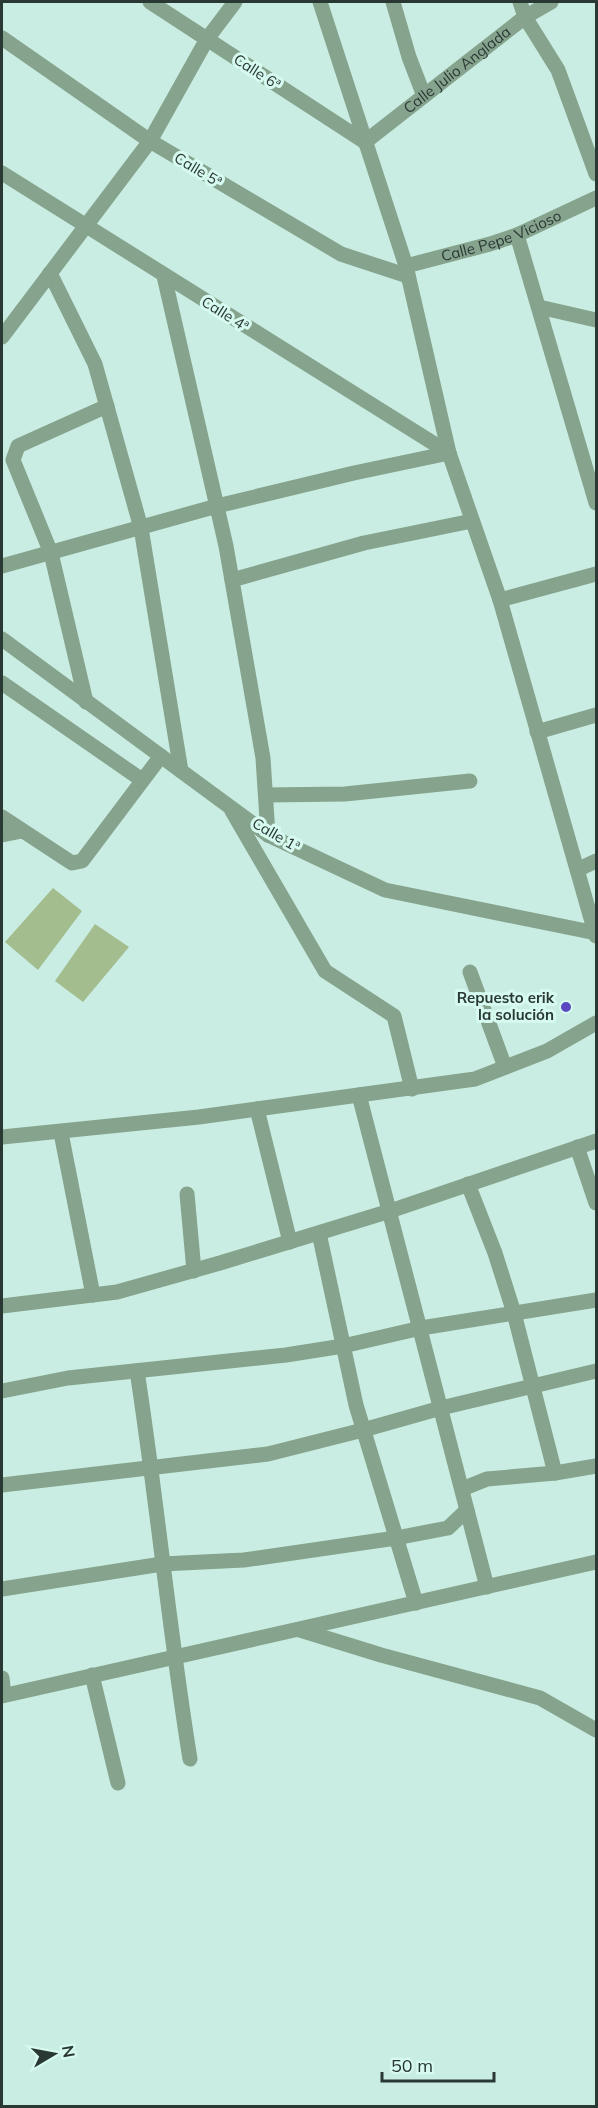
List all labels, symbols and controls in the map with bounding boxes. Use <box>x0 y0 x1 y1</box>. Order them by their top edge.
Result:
street label: Calle Julio Anglada <box>399 22 514 117</box>
street label: Calle 6ª <box>230 49 284 94</box>
street label: Calle 5ª <box>171 148 226 191</box>
street label: Calle Pepe Vicioso <box>439 206 564 265</box>
street label: Calle 4ª <box>198 292 252 335</box>
street label: Calle 1ª <box>249 813 304 856</box>
place label: Repuesto erik la solución <box>457 988 555 1024</box>
marker: Repuesto erik la solución <box>559 1000 573 1014</box>
north arrow <box>24 2024 84 2084</box>
text: N <box>58 2044 80 2059</box>
scale bar <box>382 2045 494 2083</box>
text: 50 m <box>391 2054 433 2077</box>

